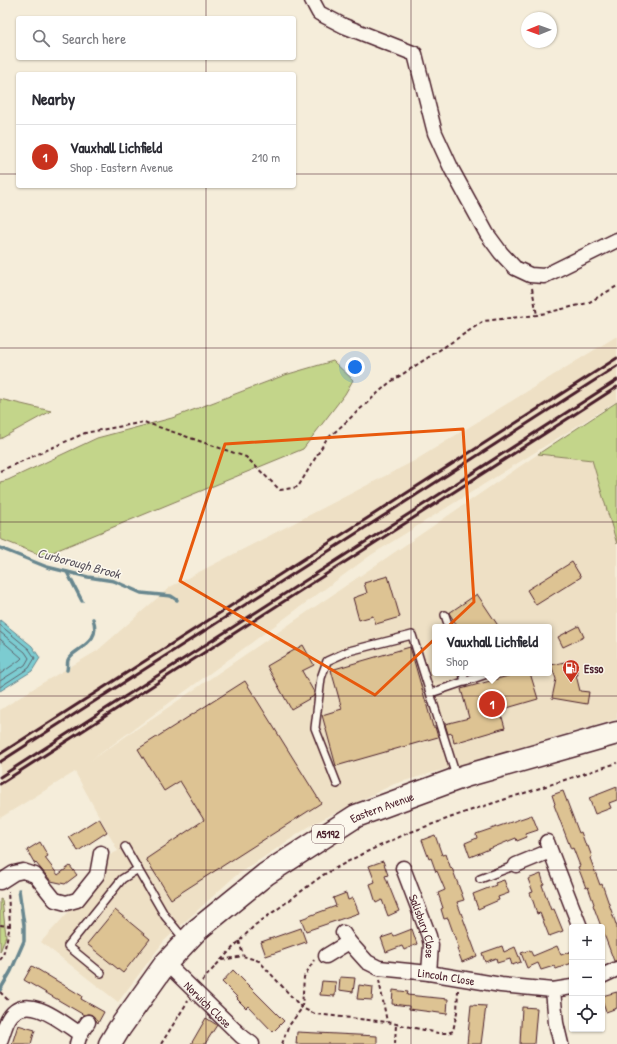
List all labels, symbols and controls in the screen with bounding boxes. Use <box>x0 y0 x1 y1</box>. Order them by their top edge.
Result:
north arrow <box>521 12 557 48</box>
search box <box>16 16 296 60</box>
icon: search <box>30 27 52 49</box>
text: Search here <box>62 28 126 49</box>
text: Nearby <box>32 87 75 110</box>
text: Vauxhall Lichfield <box>70 137 162 158</box>
text: 1 <box>43 148 47 166</box>
text: 210 m <box>252 148 280 166</box>
text: Shop · Eastern Avenue <box>70 158 173 176</box>
your location <box>345 357 365 377</box>
water label: Curborough Brook <box>35 543 124 584</box>
popup <box>432 624 552 676</box>
text: Vauxhall Lichfield <box>446 631 538 652</box>
text: Shop <box>446 652 468 670</box>
fuel station icon: Esso <box>561 658 581 683</box>
place label: Esso <box>584 660 604 677</box>
pin: 1 <box>479 689 505 719</box>
street label: Eastern Avenue <box>346 787 416 826</box>
road number: A5192 <box>312 825 344 843</box>
street label: Salisbury Close <box>405 892 440 959</box>
map controls <box>569 924 605 1032</box>
button: + <box>569 924 605 960</box>
button: − <box>569 960 605 996</box>
street label: Lincoln Close <box>417 963 476 989</box>
street label: Norwich Close <box>181 977 236 1032</box>
button: locate <box>569 996 605 1032</box>

